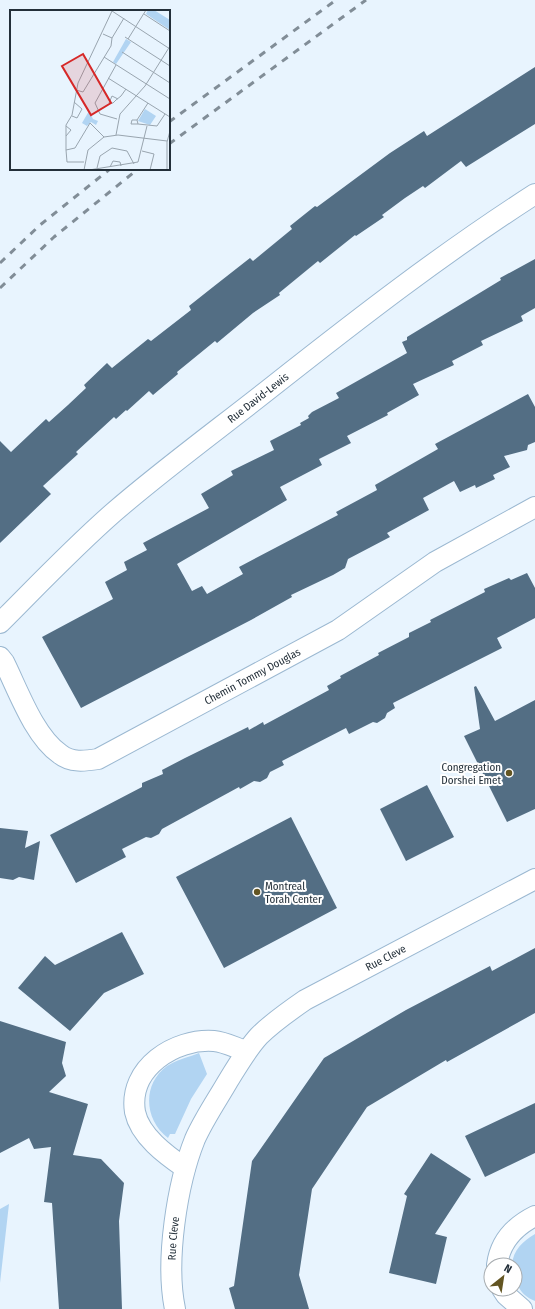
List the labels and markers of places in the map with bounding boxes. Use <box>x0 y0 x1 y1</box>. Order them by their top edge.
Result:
place label: Congregation Dorshei Emet <box>441 761 501 787</box>
marker: Congregation Dorshei Emet <box>504 768 514 778</box>
place label: Montreal Torah Center <box>265 880 322 906</box>
marker: Montreal Torah Center <box>252 887 262 897</box>

